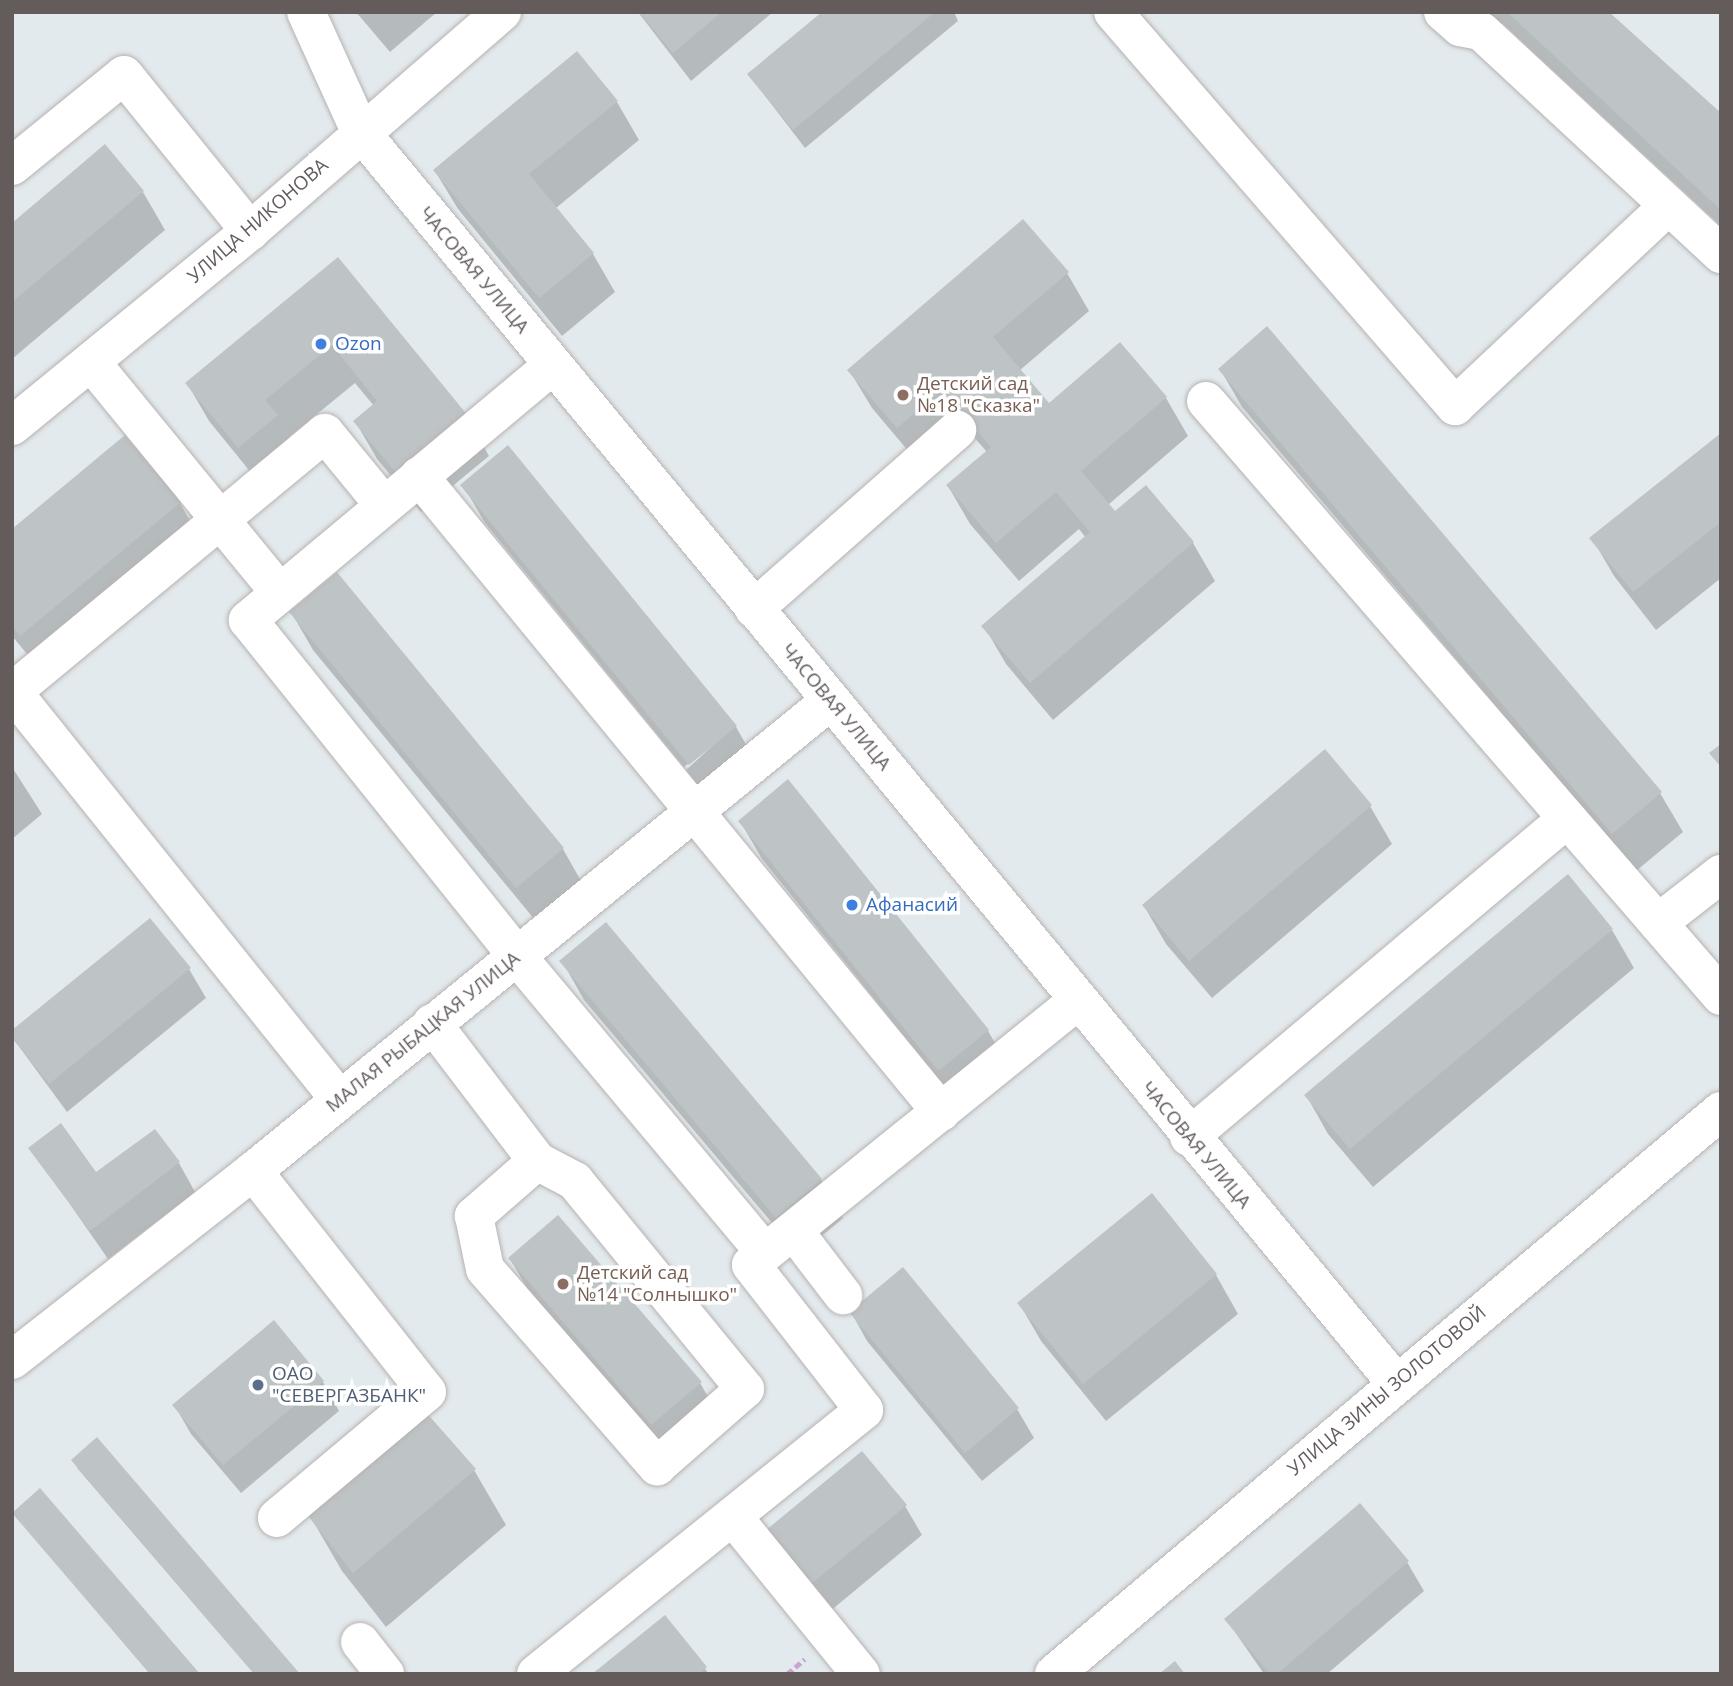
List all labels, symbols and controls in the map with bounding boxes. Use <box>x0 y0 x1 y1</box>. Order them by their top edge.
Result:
street label: УЛИЦА НИКОНОВА <box>183 154 333 288</box>
street label: ЧАСОВАЯ УЛИЦА <box>414 202 534 338</box>
place label: Ozon <box>335 333 382 355</box>
marker: Ozon <box>313 336 329 352</box>
place label: Детский сад №18 "Сказка" <box>917 373 1040 417</box>
marker: Детский сад №18 "Сказка" <box>895 387 911 403</box>
street label: ЧАСОВАЯ УЛИЦА <box>776 639 896 775</box>
place label: Афанасий <box>866 894 958 916</box>
marker: Афанасий <box>844 897 860 913</box>
street label: МАЛАЯ РЫБАЦКАЯ УЛИЦА <box>322 947 524 1117</box>
street label: ЧАСОВАЯ УЛИЦА <box>1136 1077 1256 1213</box>
place label: Детский сад №14 "Солнышко" <box>577 1262 737 1306</box>
marker: Детский сад №14 "Солнышко" <box>555 1276 571 1292</box>
street label: УЛИЦА ЗИНЫ ЗОЛОТОВОЙ <box>1283 1301 1491 1481</box>
place label: ОАО "СЕВЕРГАЗБАНК" <box>272 1363 426 1407</box>
marker: ОАО "СЕВЕРГАЗБАНК" <box>250 1377 266 1393</box>

